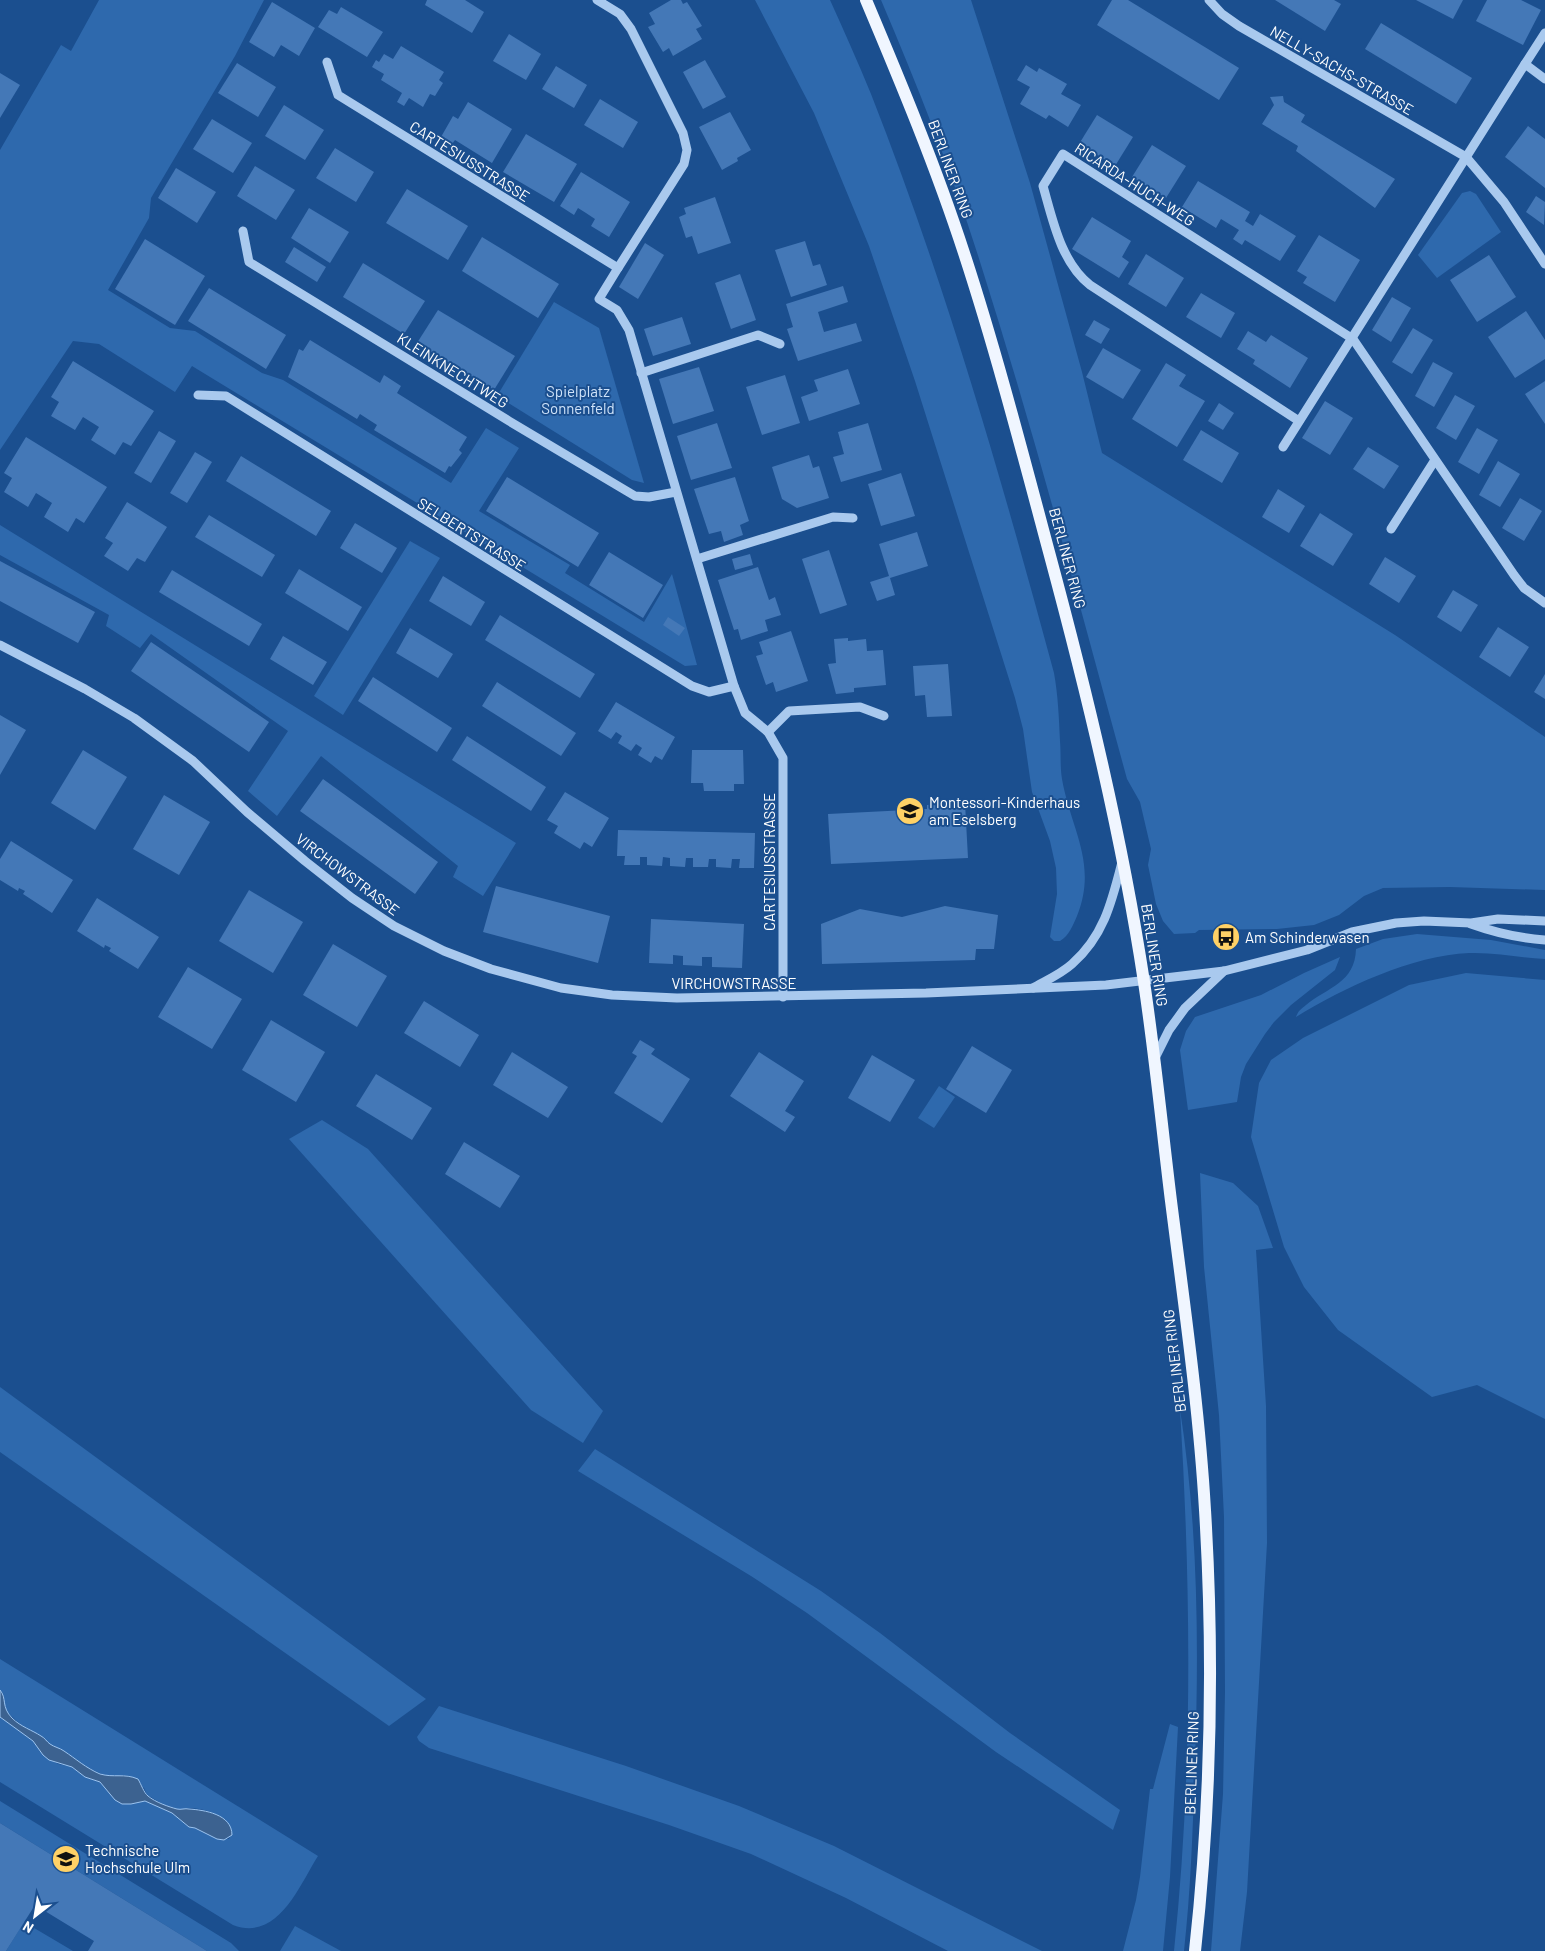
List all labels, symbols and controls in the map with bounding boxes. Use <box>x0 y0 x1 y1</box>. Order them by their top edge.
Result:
street label: NELLY-SACHS-STRASSE <box>1267 22 1417 118</box>
street label: CARTESIUSSTRASSE <box>407 117 533 205</box>
street label: BERLINER RING <box>925 117 977 221</box>
street label: RICARDA-HUCH-WEG <box>1072 138 1198 230</box>
street label: KLEINKNECHTWEG <box>394 329 512 411</box>
park label: Spielplatz Sonnenfeld <box>541 382 615 417</box>
street label: SELBERTSTRASSE <box>414 493 530 575</box>
street label: BERLINER RING <box>1046 506 1090 610</box>
street label: CARTESIUSSTRASSE <box>760 793 778 931</box>
place label: Montessori-Kinderhaus am Eselsberg <box>929 793 1080 828</box>
school or university icon: Montessori-Kinderhaus am Eselsberg <box>895 796 925 826</box>
street label: VIRCHOWSTRASSE <box>293 829 403 919</box>
street label: BERLINER RING <box>1138 902 1172 1008</box>
bus stop icon: Am Schinderwasen <box>1211 922 1241 952</box>
place label: Am Schinderwasen <box>1245 928 1370 946</box>
street label: VIRCHOWSTRASSE <box>672 974 796 992</box>
street label: BERLINER RING <box>1159 1308 1189 1414</box>
street label: BERLINER RING <box>1180 1711 1202 1815</box>
place label: Technische Hochschule Ulm <box>85 1841 190 1876</box>
school or university icon: Technische Hochschule Ulm <box>51 1844 81 1874</box>
north arrow <box>10 1891 60 1941</box>
text: N <box>20 1918 36 1937</box>

